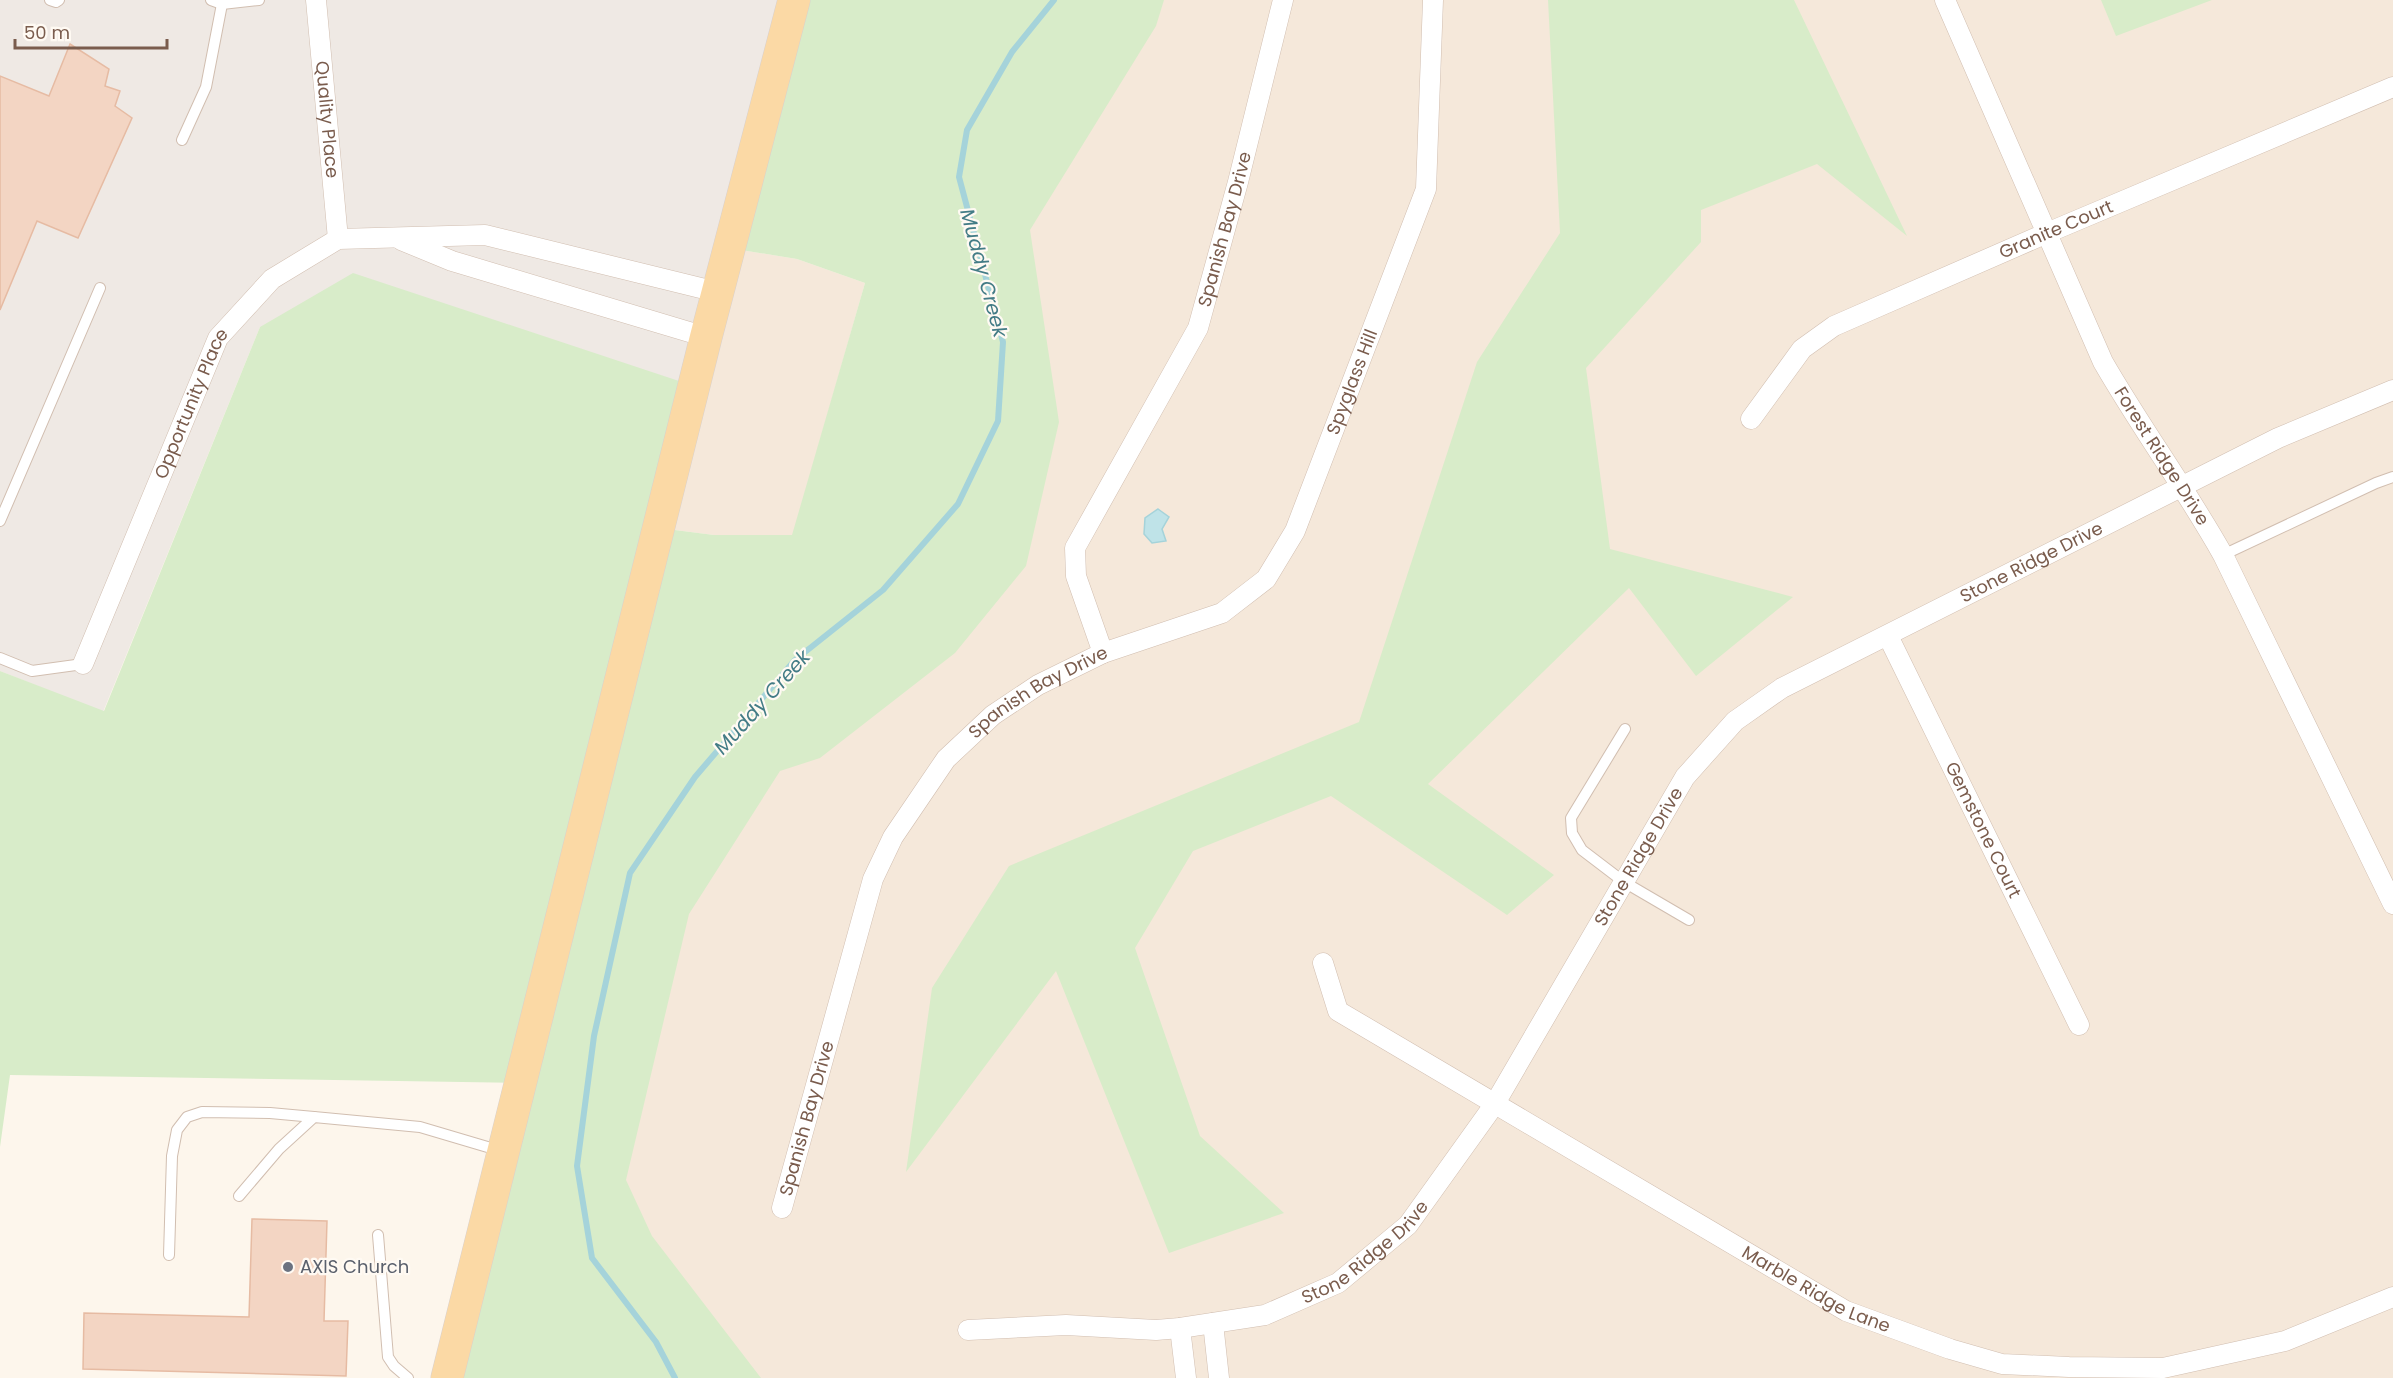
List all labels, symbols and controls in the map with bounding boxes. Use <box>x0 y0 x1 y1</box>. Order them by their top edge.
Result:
scale bar <box>15 12 166 50</box>
text: 50 m <box>24 20 70 45</box>
street label: Quality Place <box>310 60 345 179</box>
street label: Spanish Bay Drive <box>1191 149 1257 310</box>
street label: Granite Court <box>1995 194 2117 265</box>
water label: Muddy Creek <box>953 205 1015 342</box>
street label: Opportunity Place <box>148 322 234 483</box>
street label: Spyglass Hill <box>1320 325 1383 438</box>
street label: Forest Ridge Drive <box>2109 382 2216 530</box>
street label: Stone Ridge Drive <box>1955 515 2107 608</box>
street label: Spanish Bay Drive <box>963 640 1112 744</box>
water label: Muddy Creek <box>707 642 818 761</box>
street label: Gemstone Court <box>1940 757 2028 902</box>
street label: Stone Ridge Drive <box>1588 782 1689 931</box>
street label: Spanish Bay Drive <box>773 1038 840 1199</box>
street label: Stone Ridge Drive <box>1297 1195 1434 1309</box>
street label: Marble Ridge Lane <box>1737 1239 1894 1338</box>
place label: AXIS Church <box>300 1254 409 1279</box>
marker: AXIS Church <box>281 1260 295 1274</box>

